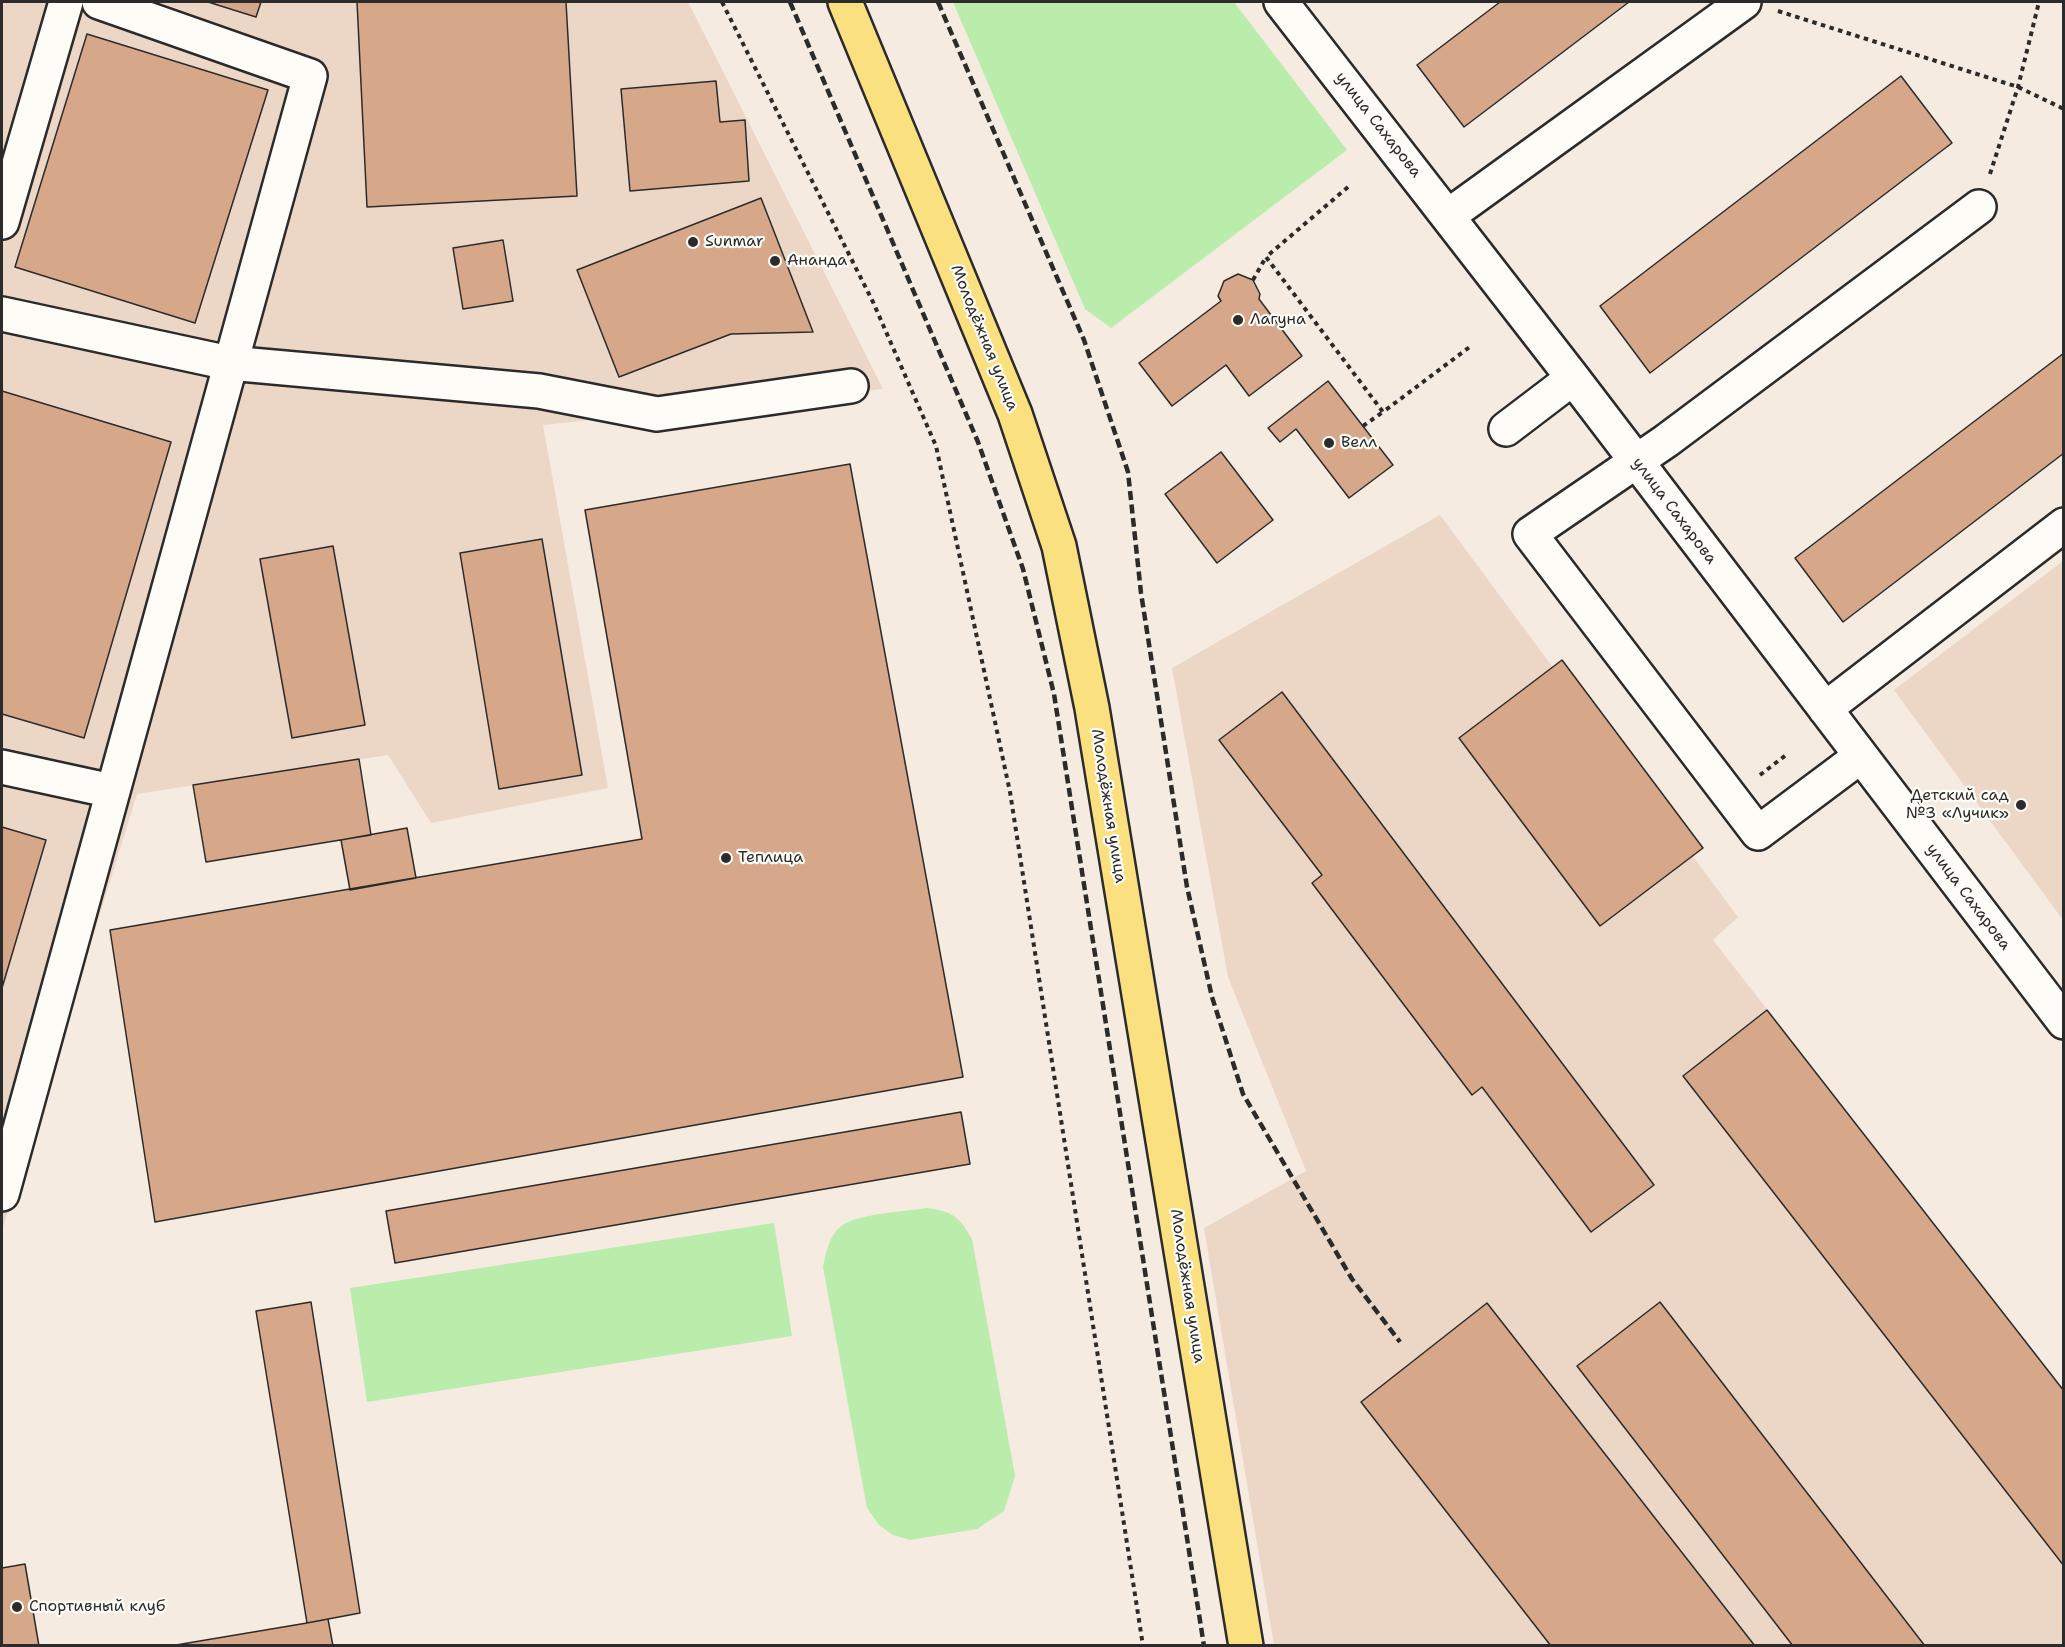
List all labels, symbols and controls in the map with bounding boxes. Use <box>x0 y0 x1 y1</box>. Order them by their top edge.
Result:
street label: улица Сахарова <box>1331 68 1425 182</box>
place label: Sunmar <box>705 232 763 252</box>
marker: Sunmar <box>686 235 700 249</box>
place label: Ананда <box>787 251 847 271</box>
marker: Ананда <box>768 254 782 268</box>
street label: Молодёжная улица <box>946 262 1022 414</box>
place label: Лагуна <box>1250 310 1306 330</box>
marker: Лагуна <box>1231 313 1245 327</box>
place label: Велл <box>1341 433 1377 453</box>
marker: Велл <box>1322 436 1336 450</box>
street label: улица Сахарова <box>1628 454 1720 568</box>
street label: Молодёжная улица <box>1086 728 1130 884</box>
place label: Детский сад №3 «Лучик» <box>1906 786 2009 824</box>
marker: Детский сад №3 «Лучик» <box>2014 798 2028 812</box>
street label: улица Сахарова <box>1922 840 2014 954</box>
place label: Теплица <box>738 848 803 868</box>
marker: Теплица <box>719 851 733 865</box>
street label: Молодёжная улица <box>1165 1208 1209 1364</box>
place label: Спортивный клуб <box>29 1597 166 1617</box>
marker: Спортивный клуб <box>10 1600 24 1614</box>

